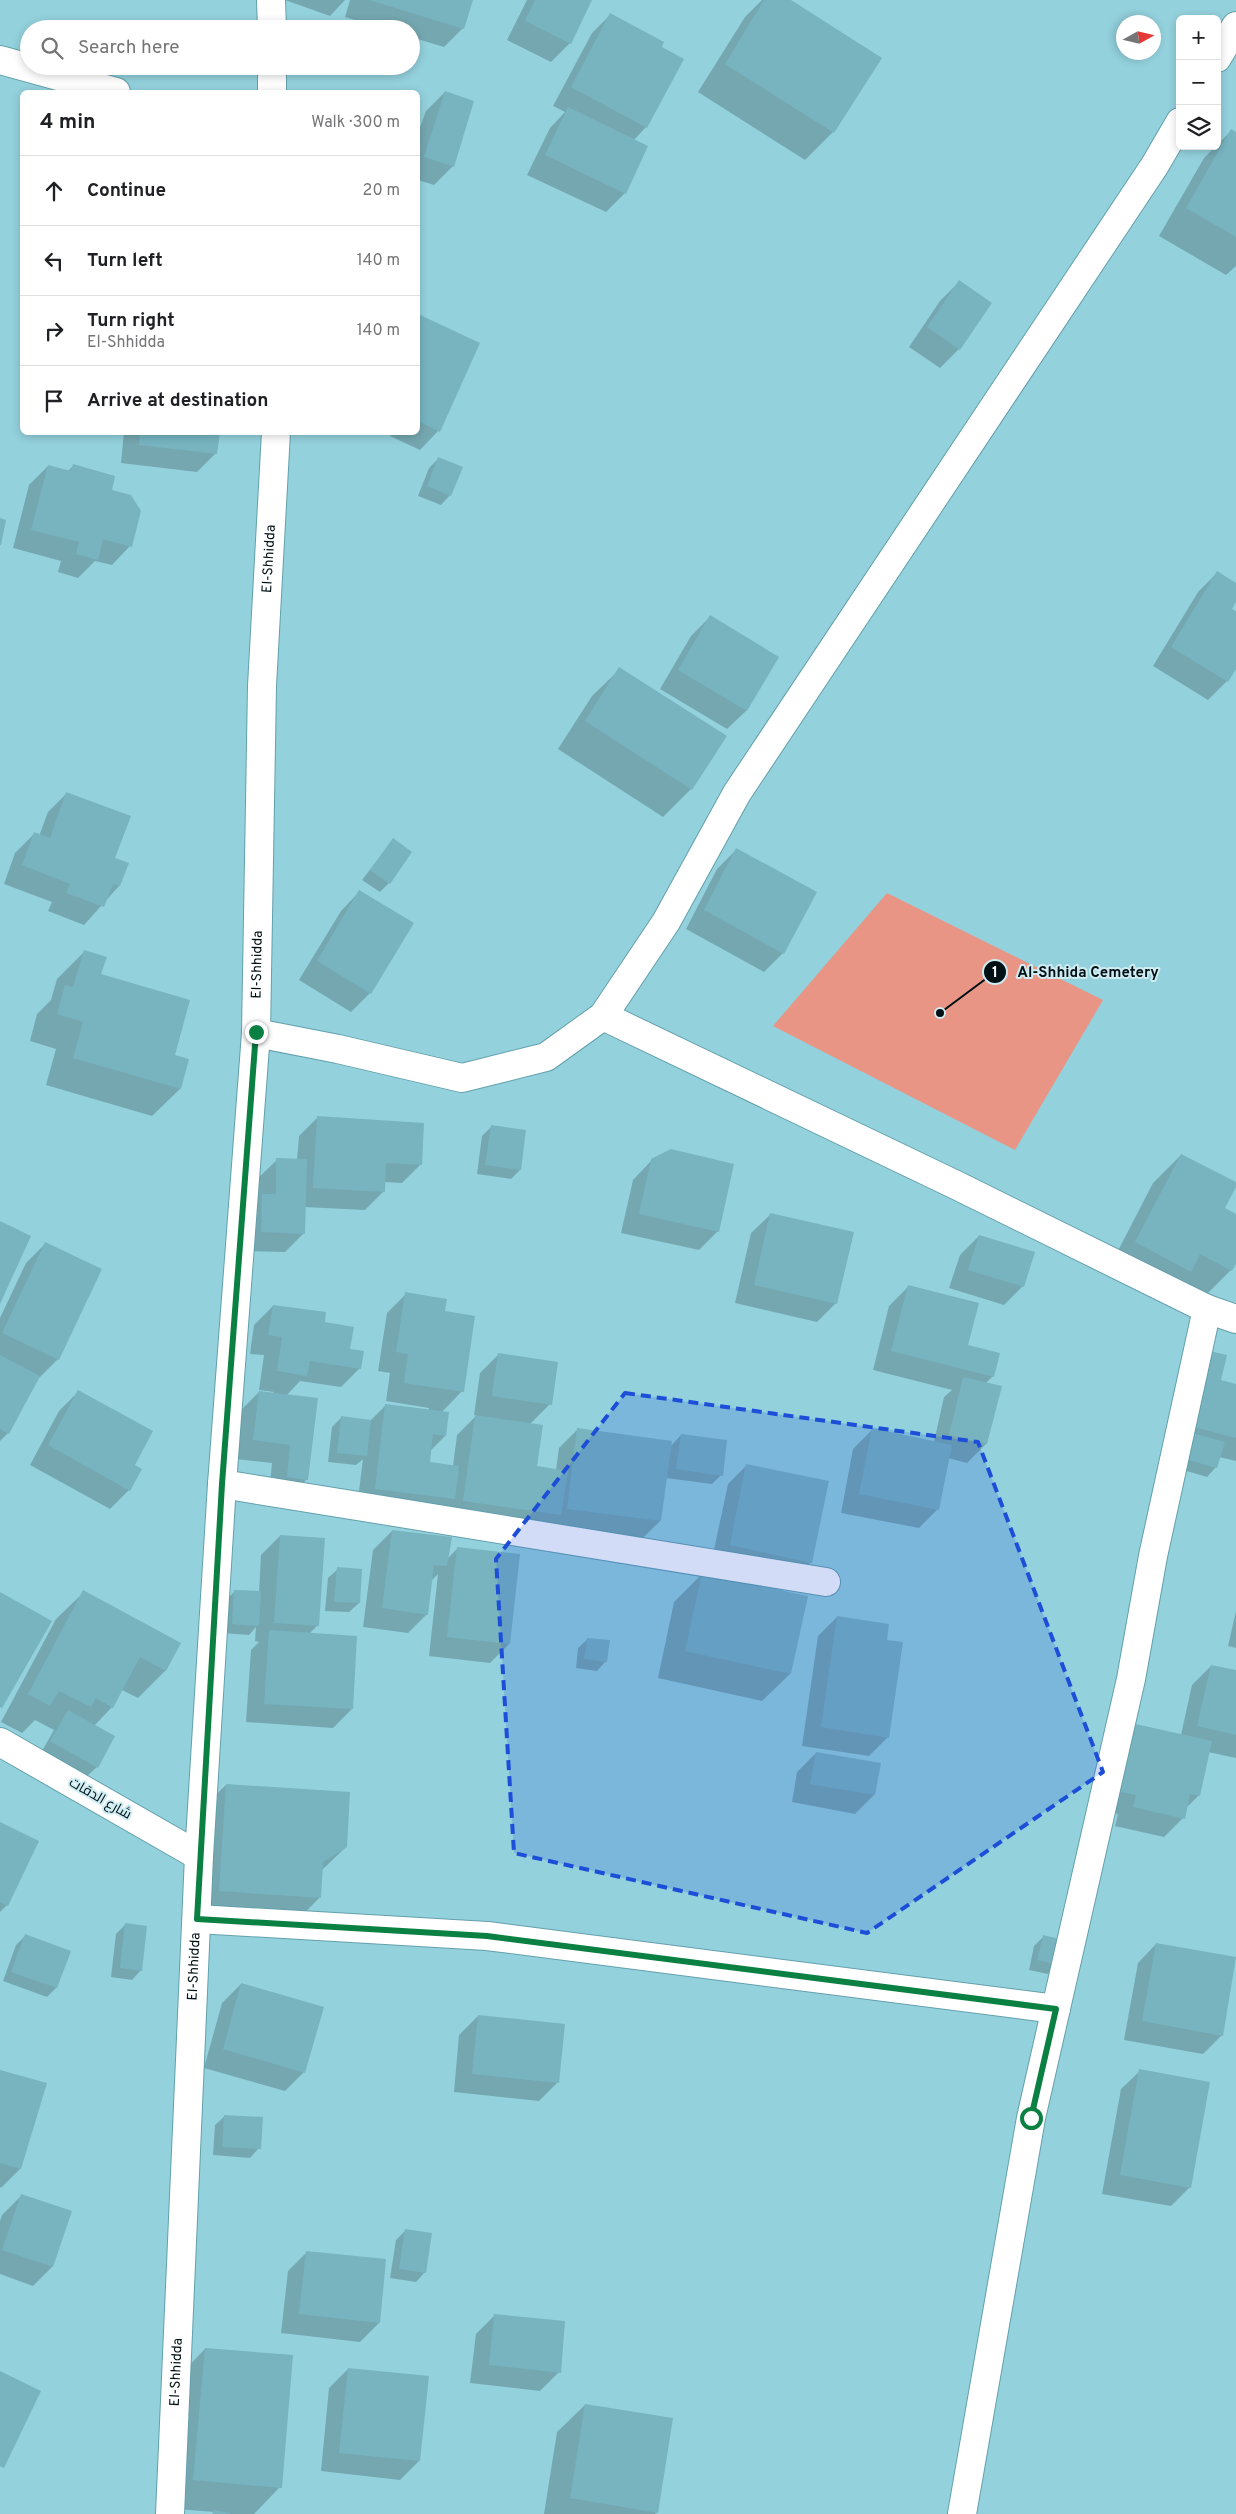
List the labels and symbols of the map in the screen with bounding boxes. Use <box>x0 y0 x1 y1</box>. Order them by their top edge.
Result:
north arrow <box>1116 15 1161 60</box>
street label: El-Shhidda <box>259 524 279 593</box>
street label: El-Shhidda <box>248 930 266 999</box>
callout: Al-Shhida Cemetery <box>982 957 1169 987</box>
text: 1 <box>992 964 998 983</box>
text: Al-Shhida Cemetery <box>1017 964 1159 983</box>
route end <box>245 1021 268 1044</box>
street label: شارع الدقات <box>66 1774 134 1824</box>
street label: El-Shhidda <box>184 1932 204 2001</box>
route start <box>1020 2107 1043 2130</box>
street label: El-Shhidda <box>166 2338 186 2407</box>

